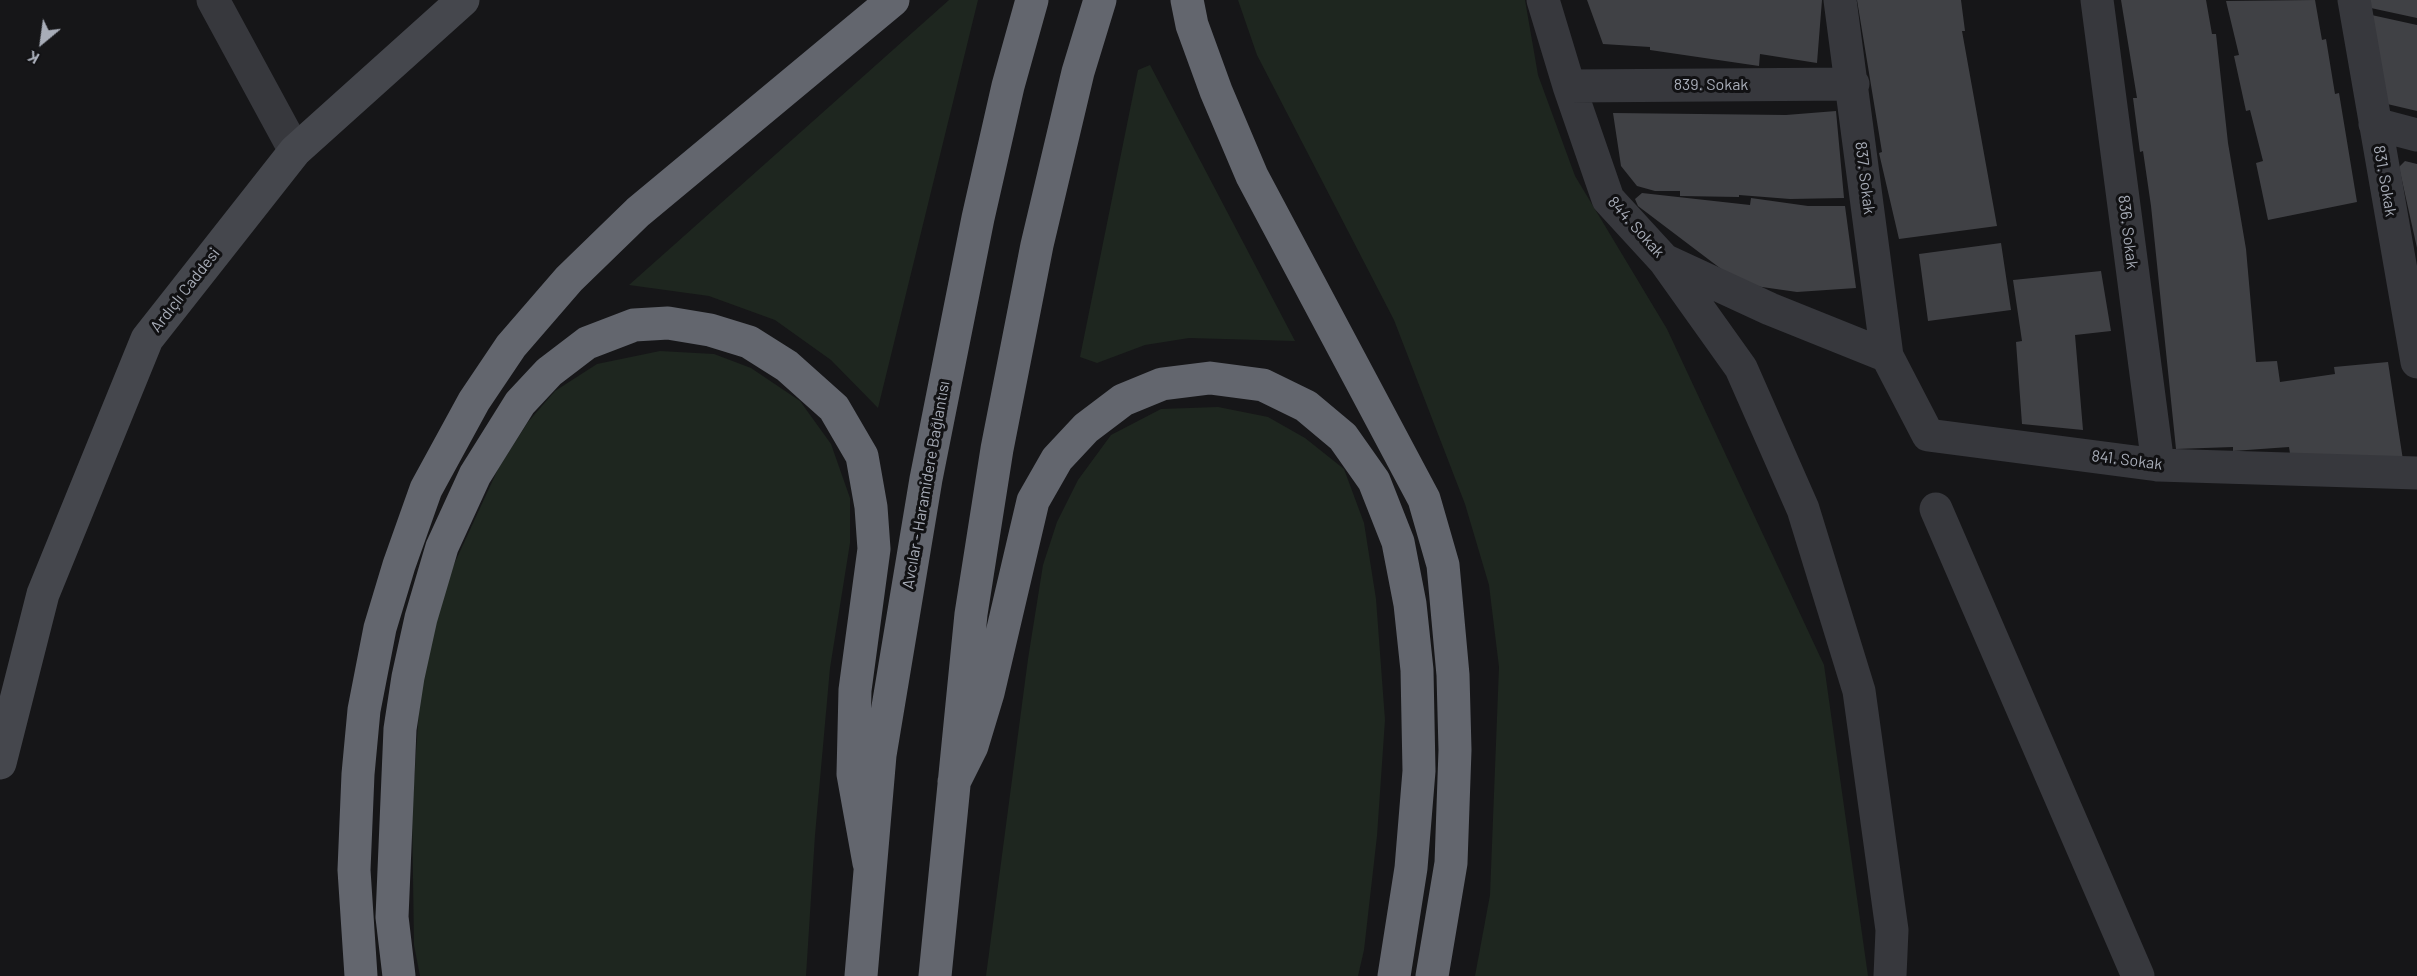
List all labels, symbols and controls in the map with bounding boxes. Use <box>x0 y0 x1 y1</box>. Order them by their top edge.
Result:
north arrow <box>12 12 72 72</box>
text: K <box>24 47 42 69</box>
street label: 839. Sokak <box>1674 75 1748 95</box>
street label: 837. Sokak <box>1851 141 1879 215</box>
street label: 831. Sokak <box>2369 144 2401 218</box>
street label: 844. Sokak <box>1604 192 1668 262</box>
street label: 836. Sokak <box>2114 194 2142 270</box>
street label: Ardıçlı Caddesi <box>146 244 224 336</box>
street label: Avcılar - Haramidere Bağlantısı <box>898 380 954 590</box>
street label: 841. Sokak <box>2091 446 2163 474</box>

